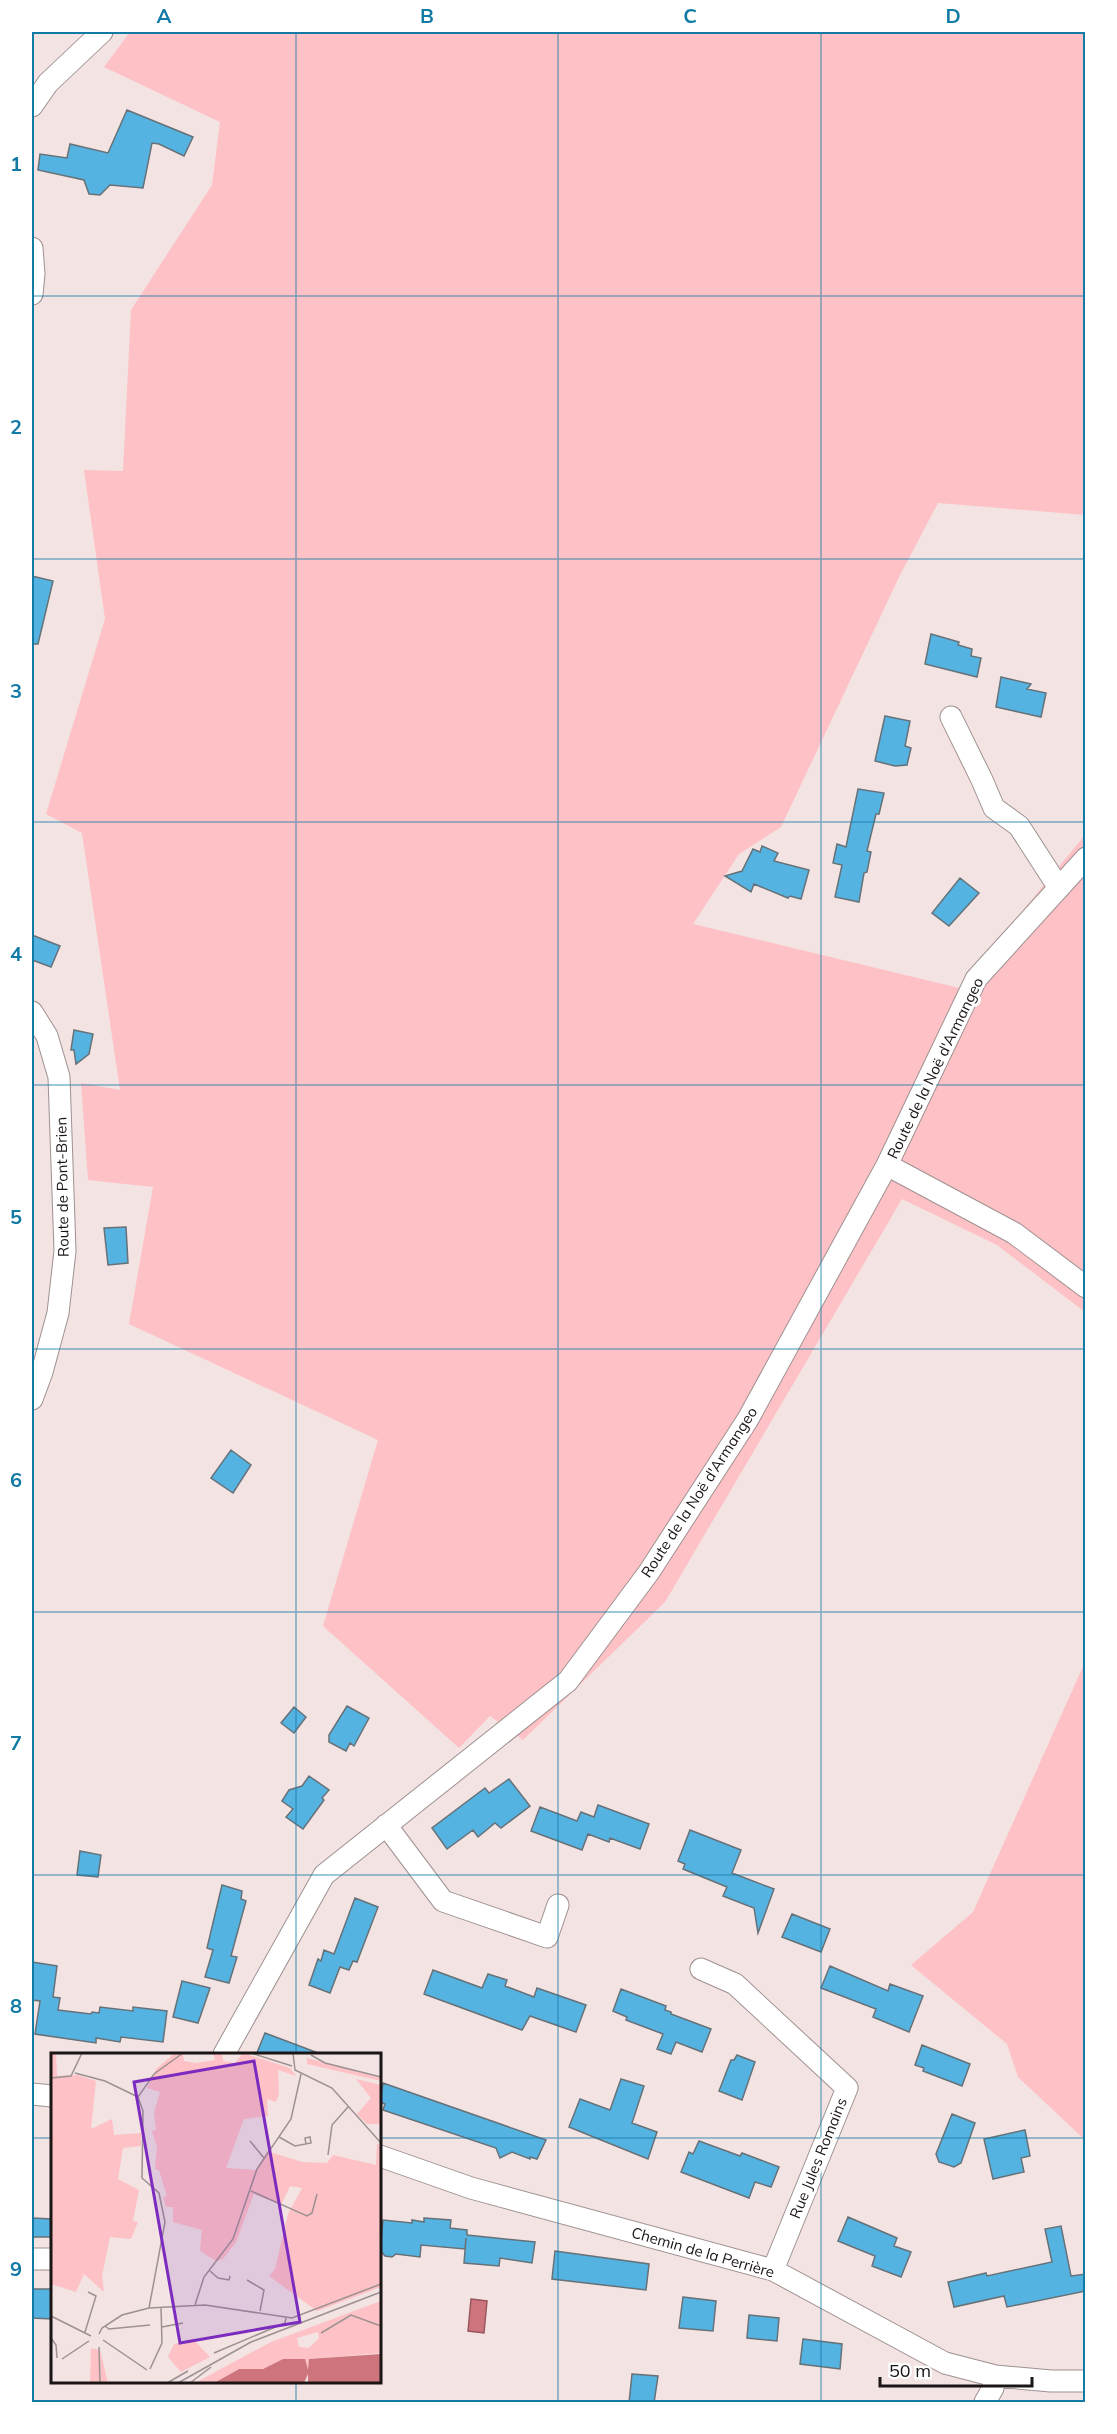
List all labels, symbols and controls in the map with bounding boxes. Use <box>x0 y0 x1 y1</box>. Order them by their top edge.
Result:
text: A <box>157 3 172 28</box>
text: B <box>420 3 434 28</box>
text: C <box>683 3 697 28</box>
text: D <box>945 3 961 28</box>
text: 1 <box>10 151 22 176</box>
text: 2 <box>10 414 22 439</box>
text: 3 <box>10 678 22 703</box>
text: 4 <box>10 941 22 966</box>
street label: Route de la Noë d'Armangeo <box>883 974 987 1162</box>
street label: Route de Pont-Brien <box>51 1117 73 1257</box>
text: 5 <box>10 1204 22 1229</box>
street label: Route de la Noë d'Armangeo <box>637 1403 761 1581</box>
text: 6 <box>10 1467 22 1492</box>
text: 7 <box>10 1730 22 1755</box>
text: 8 <box>10 1993 22 2018</box>
inset map <box>51 2053 381 2383</box>
street label: Rue Jules Romains <box>785 2095 851 2221</box>
street label: Chemin de la Perrière <box>629 2222 777 2282</box>
text: 9 <box>10 2256 22 2281</box>
scale bar <box>880 2350 1032 2388</box>
text: 50 m <box>889 2359 931 2382</box>

